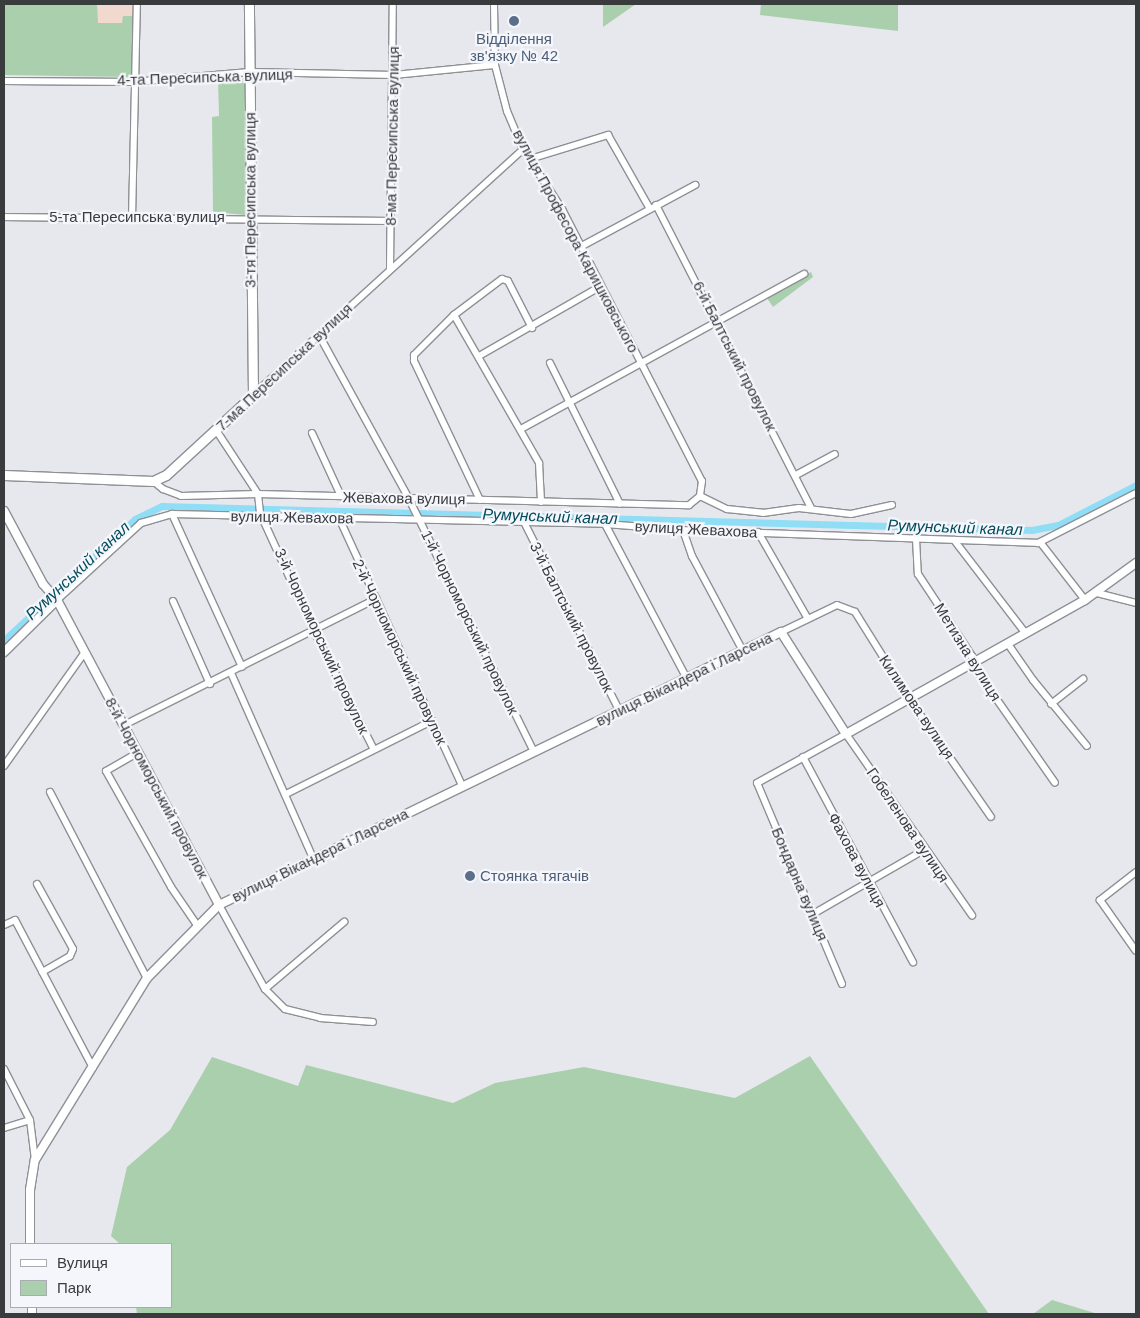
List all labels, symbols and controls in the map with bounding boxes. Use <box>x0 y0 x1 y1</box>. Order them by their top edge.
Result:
marker: Відділення зв'язку № 42 <box>508 15 520 27</box>
place label: Відділення зв'язку № 42 <box>470 29 558 64</box>
street label: 8-ма Пересипська вулиця <box>381 46 403 226</box>
street label: 4-та Пересипська вулиця <box>117 65 293 89</box>
street label: 3-тя Пересипська вулиця <box>241 112 259 288</box>
street label: вулиця Професора Каришковського <box>509 126 643 356</box>
street label: 5-та Пересипська вулиця <box>49 208 225 226</box>
street label: 6-й Балтський провулок <box>689 278 781 434</box>
street label: 7-ма Пересипська вулиця <box>212 299 356 435</box>
street label: Жевахова вулиця <box>342 488 466 508</box>
water label: Румунський канал <box>482 505 618 529</box>
street label: вулиця Жевахова <box>230 507 354 527</box>
water label: Румунський канал <box>887 516 1023 540</box>
street label: вулиця Жевахова <box>634 517 758 541</box>
water label: Румунський канал <box>22 518 134 624</box>
street label: 1-й Чорноморський провулок <box>418 527 522 717</box>
street label: 3-й Балтський провулок <box>526 539 618 695</box>
street label: 3-й Чорноморський провулок <box>271 545 373 737</box>
street label: 2-й Чорноморський провулок <box>349 556 451 748</box>
street label: Метизна вулиця <box>931 600 1005 704</box>
street label: вулиця Вікандера і Ларсена <box>593 628 775 730</box>
street label: Килимова вулиця <box>875 651 959 763</box>
street label: 8-й Чорноморський провулок <box>102 694 212 882</box>
street label: Гобеленова вулиця <box>863 764 953 886</box>
street label: вулиця Вікандера і Ларсена <box>229 804 411 906</box>
street label: Фахова вулиця <box>825 810 889 910</box>
street label: Бондарна вулиця <box>768 825 832 943</box>
place label: Стоянка тягачів <box>480 867 589 885</box>
marker: Стоянка тягачів <box>464 870 476 882</box>
legend <box>10 1243 172 1308</box>
text: Вулиця <box>57 1254 108 1271</box>
text: Парк <box>57 1279 91 1296</box>

